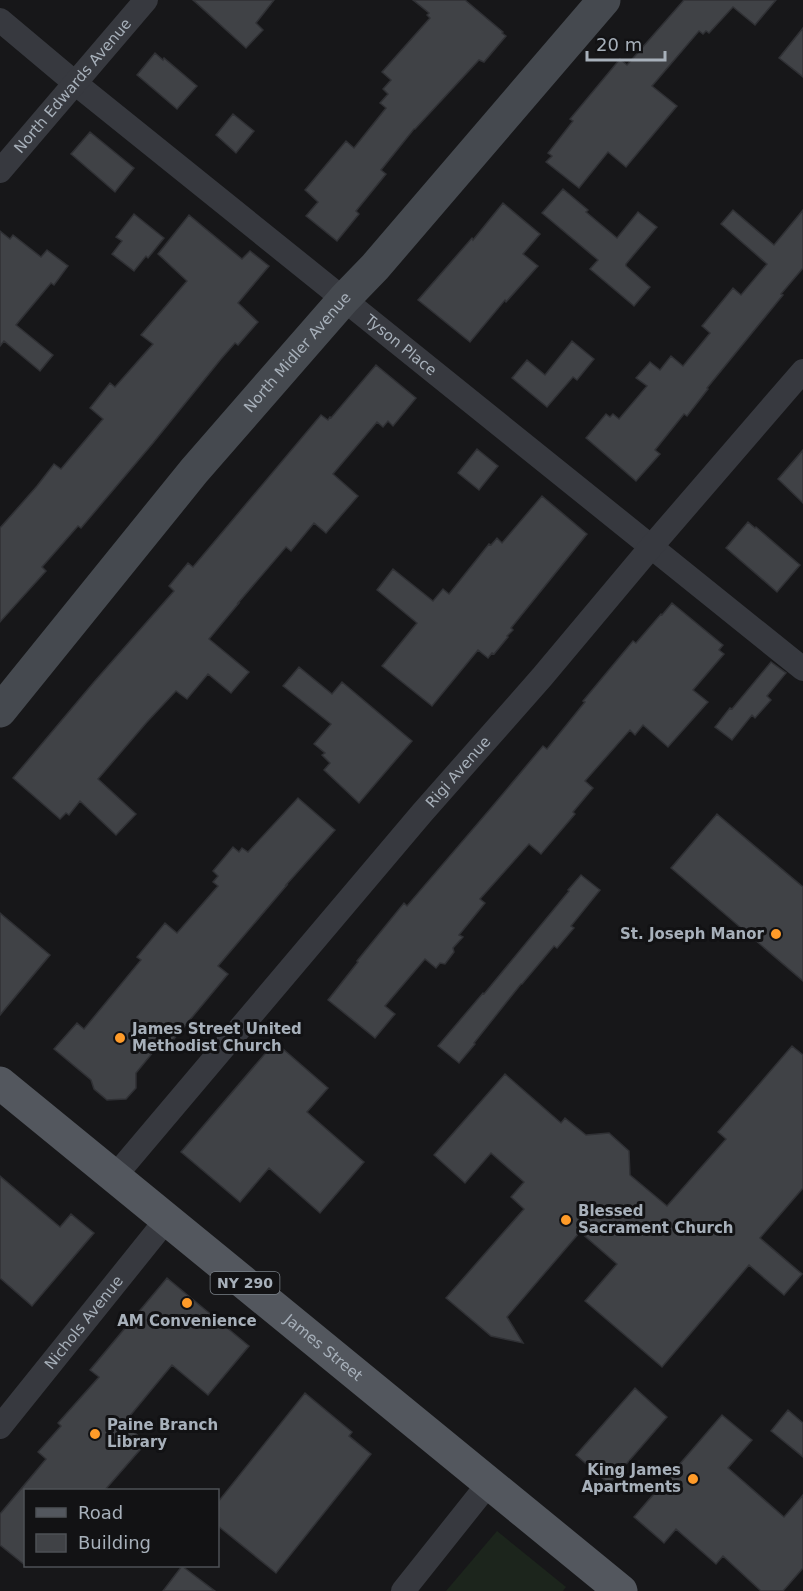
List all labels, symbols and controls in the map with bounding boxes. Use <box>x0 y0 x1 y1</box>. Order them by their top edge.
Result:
street label: North Edwards Avenue <box>10 15 135 157</box>
scale bar <box>587 24 665 62</box>
text: 20 m <box>596 34 642 55</box>
street label: North Midler Avenue <box>240 288 355 416</box>
street label: Tyson Place <box>360 310 440 379</box>
street label: Rigi Avenue <box>422 733 494 811</box>
place label: St. Joseph Manor <box>620 925 765 943</box>
marker: St. Joseph Manor <box>769 927 783 941</box>
place label: James Street United Methodist Church <box>131 1020 302 1055</box>
marker: James Street United Methodist Church <box>113 1031 127 1045</box>
place label: Blessed Sacrament Church <box>578 1202 734 1237</box>
marker: Blessed Sacrament Church <box>559 1213 573 1227</box>
street label: Nichols Avenue <box>41 1272 127 1373</box>
road number: NY 290 <box>210 1272 280 1294</box>
marker: AM Convenience <box>180 1296 194 1310</box>
street label: James Street <box>280 1310 366 1385</box>
place label: AM Convenience <box>117 1312 257 1330</box>
place label: Paine Branch Library <box>107 1416 218 1451</box>
marker: Paine Branch Library <box>88 1427 102 1441</box>
place label: King James Apartments <box>581 1461 681 1496</box>
marker: King James Apartments <box>686 1472 700 1486</box>
legend <box>24 1489 219 1567</box>
text: Road <box>78 1502 123 1523</box>
text: Building <box>78 1532 151 1553</box>

